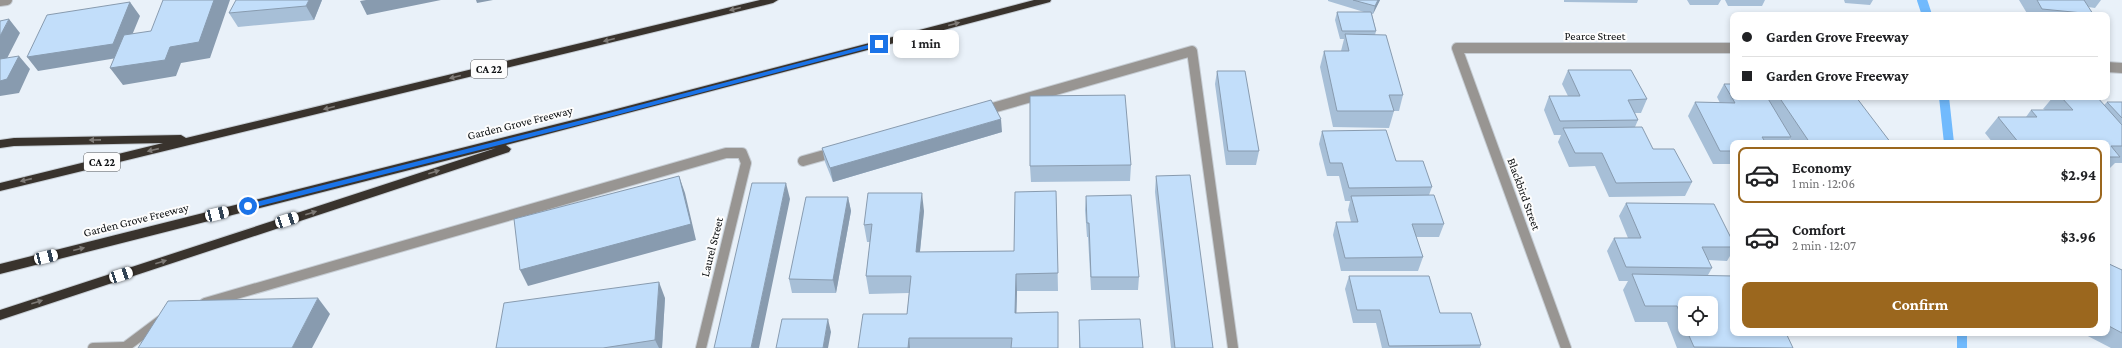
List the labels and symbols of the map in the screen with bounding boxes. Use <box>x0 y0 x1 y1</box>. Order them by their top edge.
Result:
one-way arrow <box>729 7 741 13</box>
one-way arrow <box>948 21 960 27</box>
street label: Pearce Street <box>1564 29 1627 43</box>
callout: 1 min <box>893 30 959 58</box>
route end <box>870 35 888 53</box>
one-way arrow <box>603 37 615 43</box>
road number: CA 22 <box>471 60 507 78</box>
one-way arrow <box>449 75 462 81</box>
street label: Garden Grove Freeway <box>466 103 575 143</box>
one-way arrow <box>323 105 335 111</box>
one-way arrow <box>88 137 101 143</box>
one-way arrow <box>147 148 159 154</box>
road number: CA 22 <box>84 153 120 171</box>
street label: Blackbird Street <box>1504 156 1544 233</box>
one-way arrow <box>429 169 441 175</box>
one-way arrow <box>20 178 32 184</box>
route start <box>239 197 257 215</box>
street label: Garden Grove Freeway <box>82 200 191 240</box>
car <box>204 205 230 223</box>
one-way arrow <box>305 210 317 216</box>
car <box>274 211 300 229</box>
street label: Laurel Street <box>698 215 726 278</box>
one-way arrow <box>73 246 85 252</box>
car <box>33 248 59 266</box>
one-way arrow <box>155 259 167 265</box>
car <box>108 266 134 284</box>
one-way arrow <box>31 299 43 305</box>

